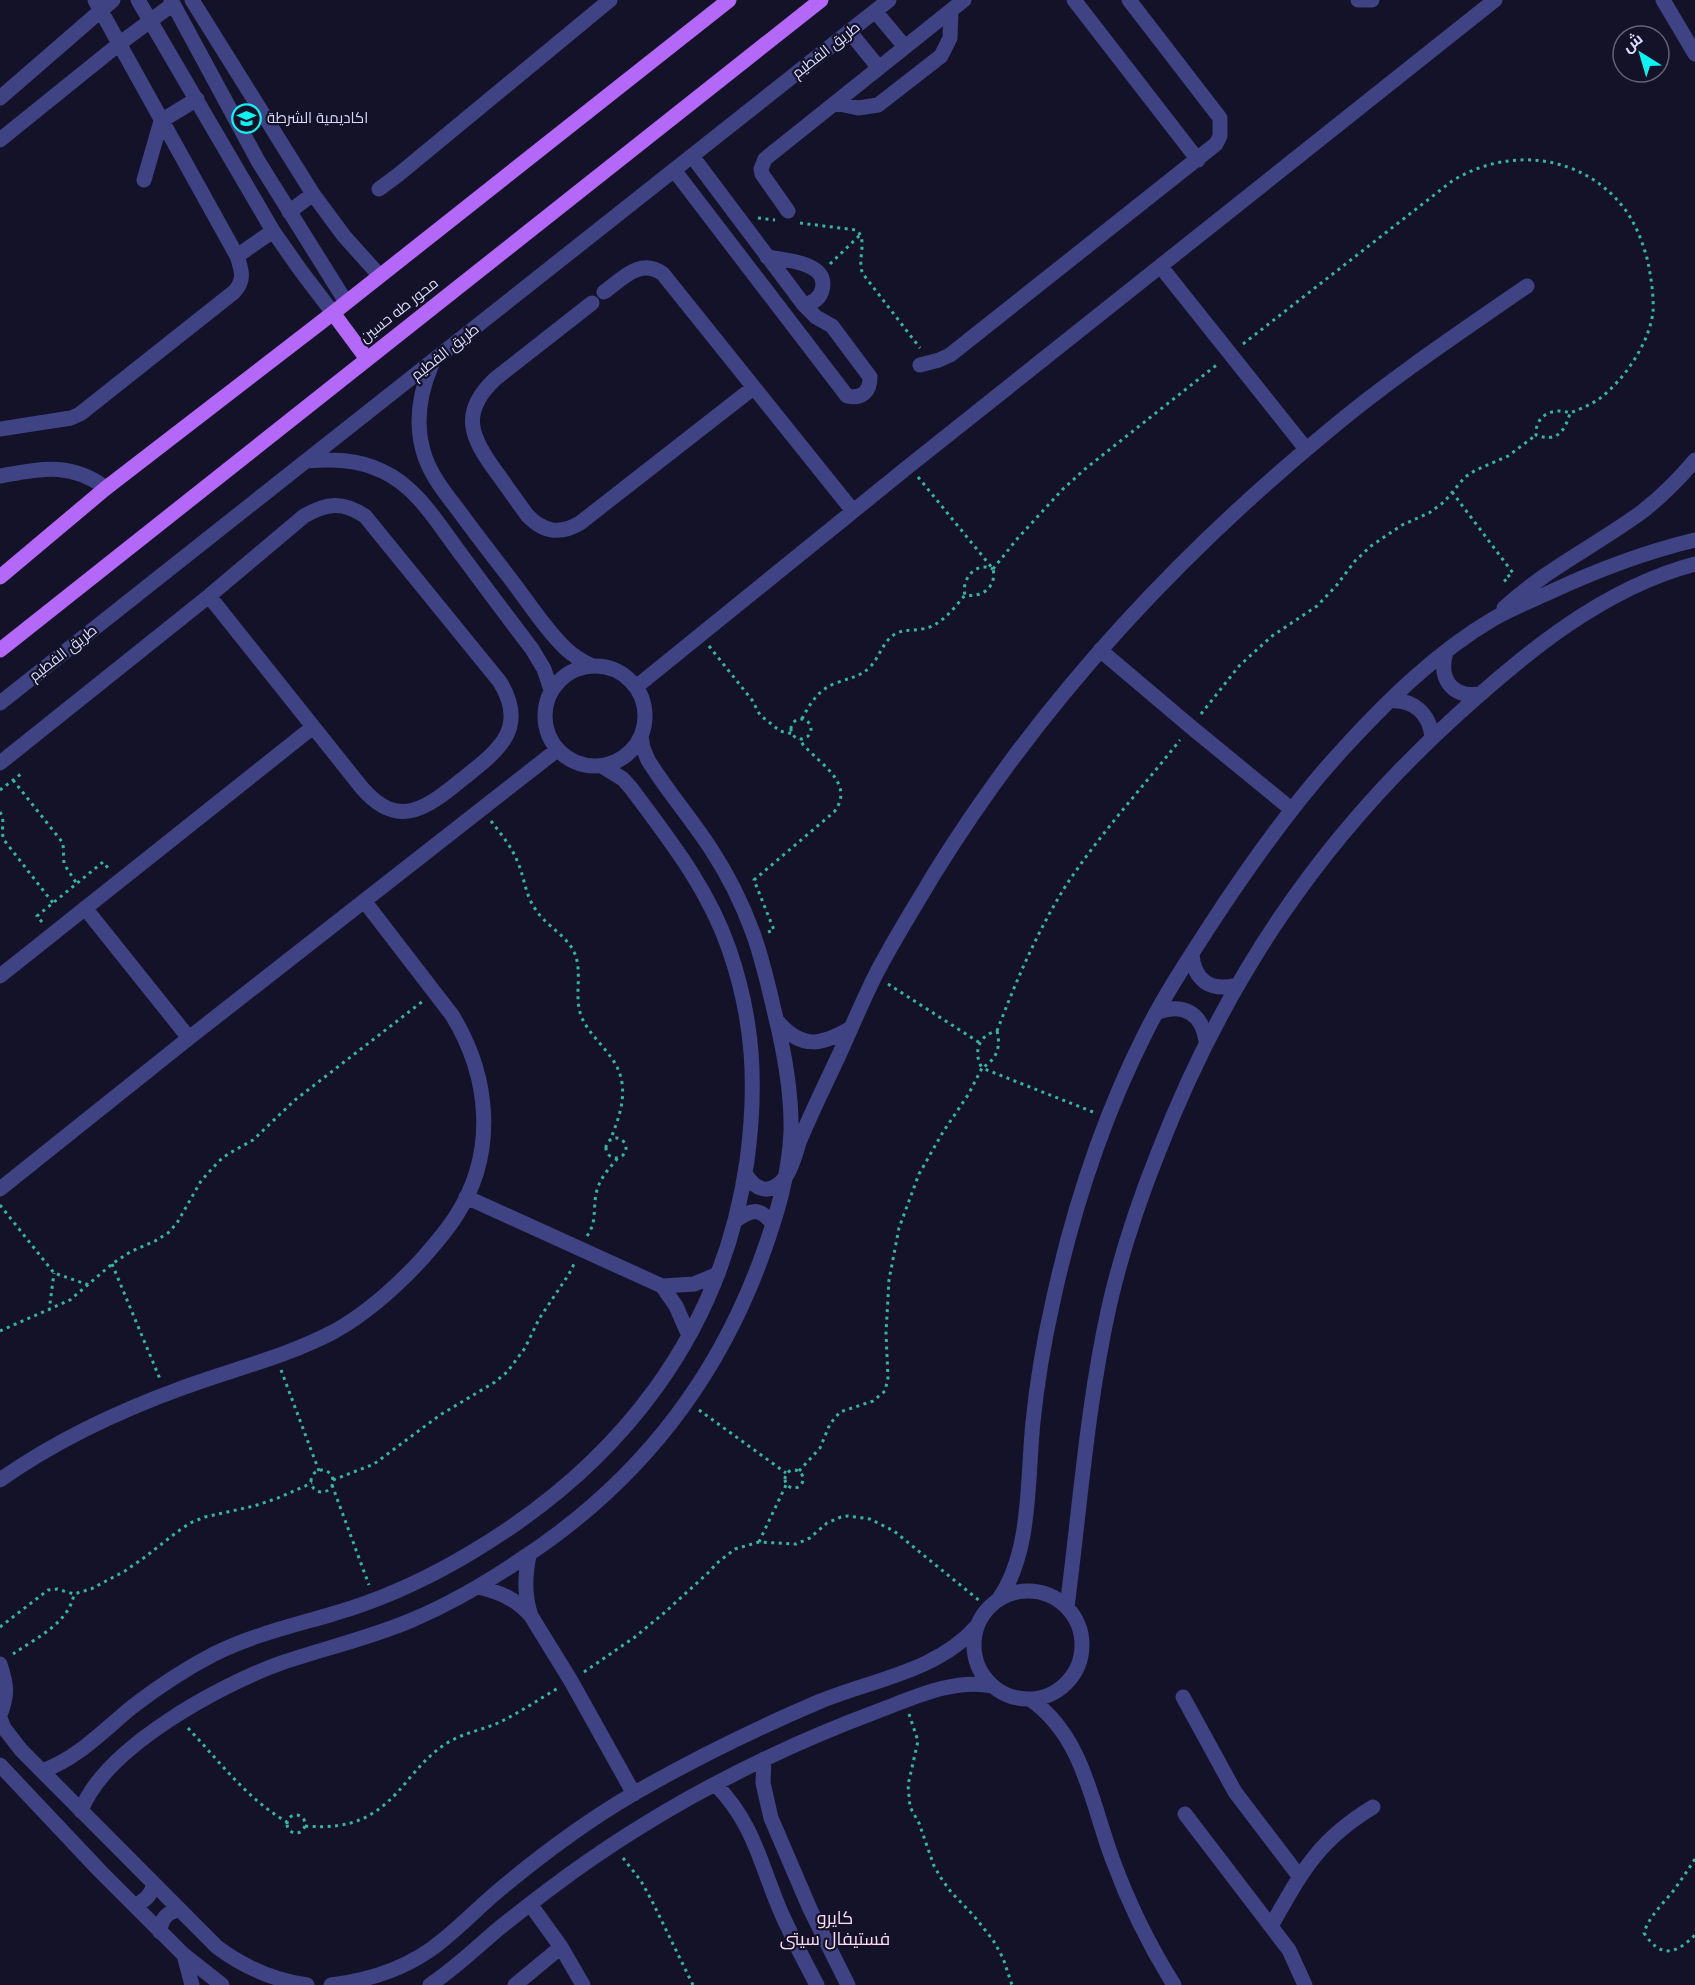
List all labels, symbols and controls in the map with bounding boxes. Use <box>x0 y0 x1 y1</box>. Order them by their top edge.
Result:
street label: طريق الفطيم <box>788 18 864 83</box>
north arrow <box>1611 24 1671 84</box>
text: ش <box>1618 29 1646 56</box>
school or university icon: اكاديمية الشرطة <box>230 102 262 134</box>
place label: اكاديمية الشرطة <box>267 109 368 127</box>
street label: محور طه حسين <box>356 274 443 347</box>
street label: طريق الفطيم <box>407 320 483 385</box>
street label: طريق الفطيم <box>25 621 101 686</box>
district label: كايرو فستيفال سيتى <box>780 1907 890 1950</box>

